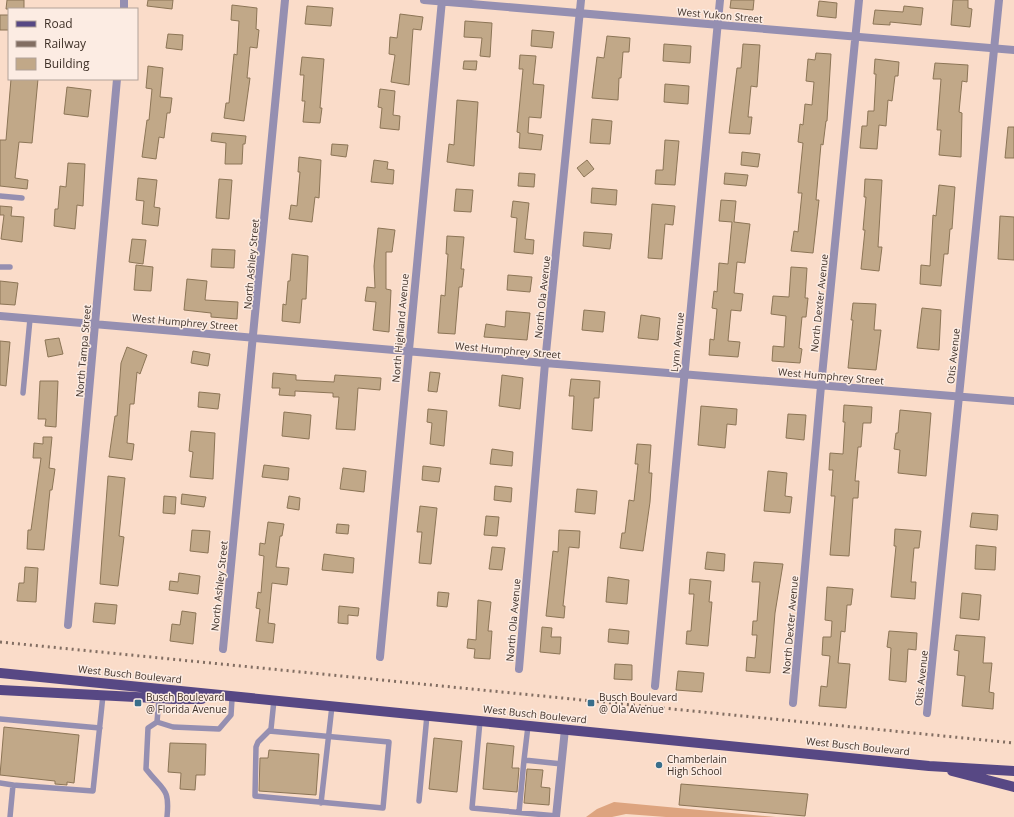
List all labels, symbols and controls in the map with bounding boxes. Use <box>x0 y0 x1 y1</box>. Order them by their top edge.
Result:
street label: West Yukon Street <box>677 4 764 26</box>
legend <box>8 8 138 80</box>
text: Road <box>44 15 73 32</box>
text: Railway <box>44 35 87 52</box>
text: Building <box>44 55 90 72</box>
street label: North Ashley Street <box>240 218 262 310</box>
street label: North Dexter Avenue <box>807 253 831 353</box>
street label: North Ola Avenue <box>531 255 553 339</box>
street label: North Highland Avenue <box>388 273 412 383</box>
street label: North Tampa Street <box>72 304 94 398</box>
street label: West Humphrey Street <box>132 310 239 334</box>
street label: Lynn Avenue <box>667 311 687 373</box>
street label: Otis Avenue <box>943 327 963 385</box>
street label: West Humphrey Street <box>455 338 562 362</box>
street label: West Humphrey Street <box>778 364 885 388</box>
street label: North Ashley Street <box>207 540 231 632</box>
street label: North Dexter Avenue <box>779 575 801 675</box>
street label: North Ola Avenue <box>502 578 524 662</box>
street label: Otis Avenue <box>911 649 931 707</box>
street label: West Busch Boulevard <box>77 662 183 686</box>
place label: Busch Boulevard @ Florida Avenue <box>146 690 227 716</box>
place label: Busch Boulevard @ Ola Avenue <box>599 690 677 716</box>
marker: Busch Boulevard @ Florida Avenue <box>133 698 143 708</box>
marker: Busch Boulevard @ Ola Avenue <box>586 698 596 708</box>
street label: West Busch Boulevard <box>482 702 588 726</box>
street label: West Busch Boulevard <box>805 734 911 758</box>
place label: Chamberlain High School <box>667 752 727 778</box>
marker: Chamberlain High School <box>654 760 664 770</box>

